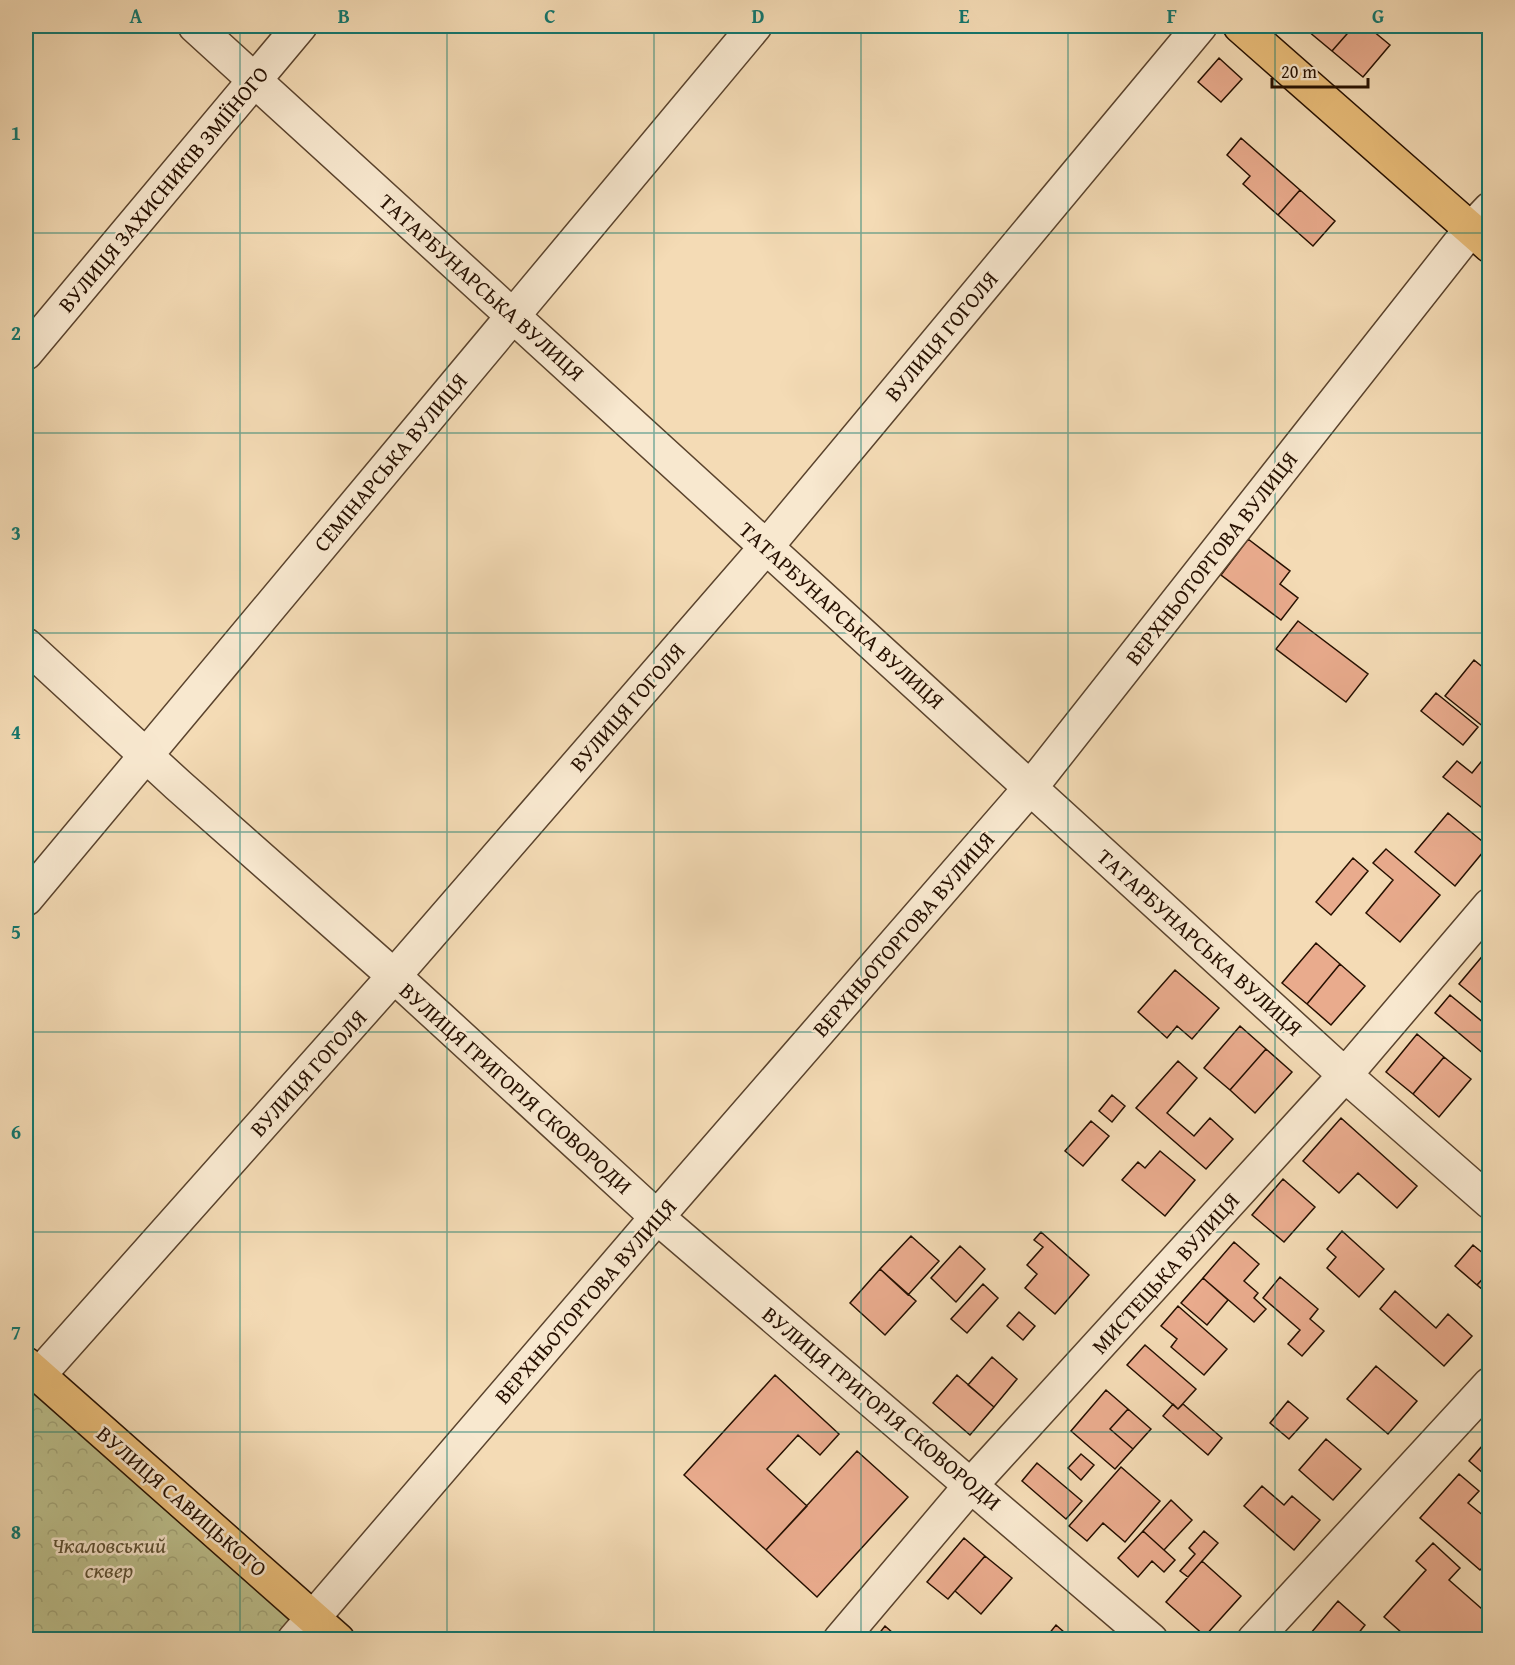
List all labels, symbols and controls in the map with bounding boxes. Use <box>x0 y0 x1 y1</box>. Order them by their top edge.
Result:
text: A <box>130 1 143 30</box>
text: B <box>338 1 350 30</box>
text: C <box>544 1 556 30</box>
text: D <box>751 1 765 30</box>
text: E <box>959 1 970 30</box>
text: F <box>1167 1 1177 30</box>
text: G <box>1372 1 1384 30</box>
scale bar <box>1272 51 1368 89</box>
text: 20 m <box>1281 58 1317 85</box>
street label: ВУЛИЦЯ ЗАХИСНИКІВ ЗМІЇНОГО <box>50 59 276 319</box>
text: 1 <box>11 118 21 147</box>
street label: ТАТАРБУНАРСЬКА ВУЛИЦЯ <box>372 186 592 388</box>
street label: ВУЛИЦЯ ГОГОЛЯ <box>877 264 1005 408</box>
text: 2 <box>11 318 21 347</box>
street label: СЕМІНАРСЬКА ВУЛИЦЯ <box>306 366 474 558</box>
street label: ВЕРХНЬОТОРГОВА ВУЛИЦЯ <box>1117 444 1305 672</box>
street label: ТАТАРБУНАРСЬКА ВУЛИЦЯ <box>732 514 952 716</box>
text: 3 <box>11 518 21 547</box>
street label: ВУЛИЦЯ ГОГОЛЯ <box>562 635 692 778</box>
text: 4 <box>11 717 21 746</box>
street label: ВЕРХНЬОТОРГОВА ВУЛИЦЯ <box>805 824 1001 1044</box>
street label: ТАТАРБУНАРСЬКА ВУЛИЦЯ <box>1090 841 1310 1043</box>
text: 5 <box>11 917 21 946</box>
street label: ВУЛИЦЯ ГРИГОРІЯ СКОВОРОДИ <box>393 975 639 1201</box>
street label: ВУЛИЦЯ ГОГОЛЯ <box>242 1002 374 1144</box>
text: 6 <box>11 1117 21 1146</box>
street label: МИСТЕЦЬКА ВУЛИЦЯ <box>1084 1185 1246 1361</box>
street label: ВЕРХНЬОТОРГОВА ВУЛИЦЯ <box>487 1191 683 1411</box>
street label: ВУЛИЦЯ ГРИГОРІЯ СКОВОРОДИ <box>756 1298 1008 1518</box>
text: 7 <box>11 1317 21 1346</box>
street label: ВУЛИЦЯ САВИЦЬКОГО <box>90 1418 274 1584</box>
text: 8 <box>11 1517 21 1546</box>
park label: Чкаловський сквер <box>52 1529 166 1586</box>

